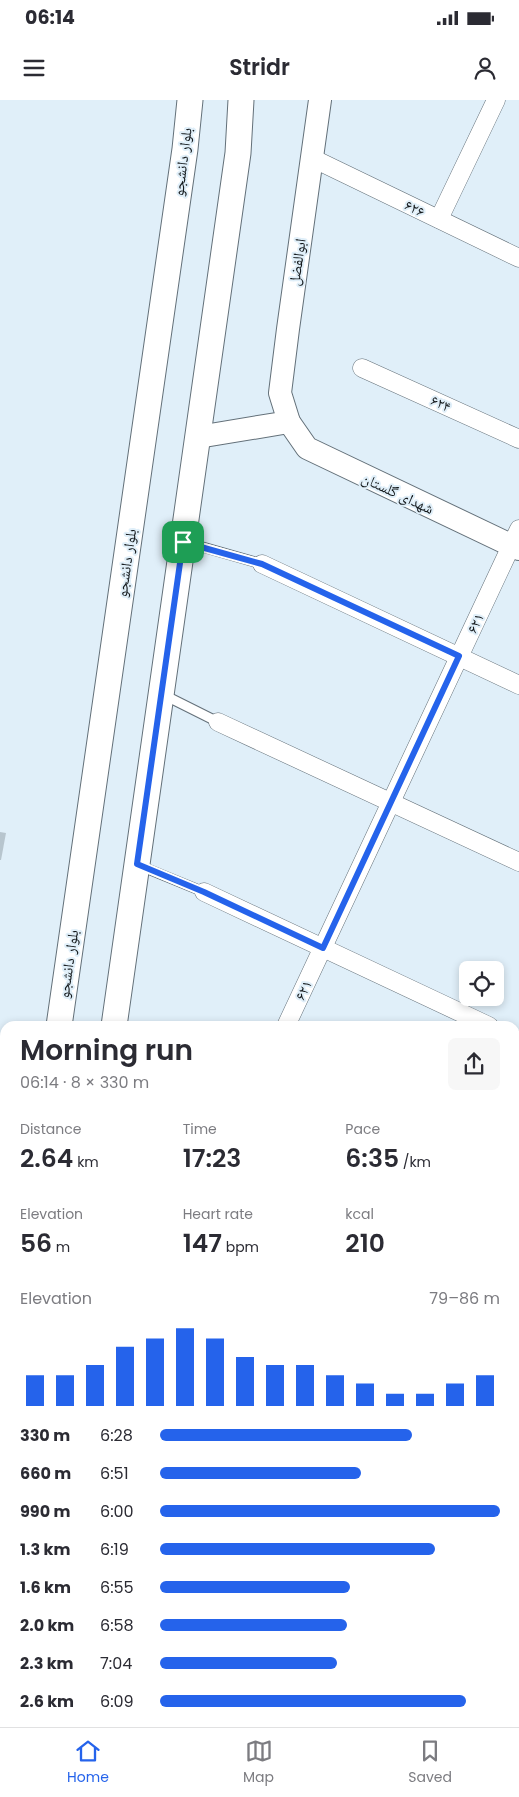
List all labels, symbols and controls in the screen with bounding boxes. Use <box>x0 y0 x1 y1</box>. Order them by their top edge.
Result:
text: 06:14 <box>25 4 75 31</box>
text: Stridr <box>229 52 290 83</box>
icon: menu <box>20 54 48 82</box>
icon: person <box>471 54 499 82</box>
street label: بلوار دانشجو <box>167 126 197 198</box>
street label: ۶۲۶ <box>401 194 429 222</box>
street label: ابوالفضل <box>283 237 311 287</box>
street label: ۶۲۴ <box>427 389 455 417</box>
street label: شهدای گلستان <box>358 467 438 519</box>
pin <box>162 521 204 563</box>
street label: بلوار دانشجو <box>111 527 141 599</box>
icon: arrive <box>169 528 197 556</box>
street label: ۶۲۱ <box>461 609 489 637</box>
street label: بلوار دانشجو <box>53 928 83 1000</box>
map controls <box>459 961 504 1006</box>
button: locate <box>459 961 504 1006</box>
street label: ۶۲۱ <box>289 976 317 1004</box>
text: Morning run <box>20 1031 193 1070</box>
button: share <box>448 1038 500 1090</box>
text: 06:14 · 8 × 330 m <box>20 1071 149 1094</box>
text: Distance <box>20 1119 81 1139</box>
text: Time <box>183 1119 217 1139</box>
text: Pace <box>345 1119 380 1139</box>
text: 2.64 <box>20 1141 73 1176</box>
text: 17:23 <box>183 1141 241 1176</box>
text: 6:35 <box>345 1141 399 1176</box>
text: km <box>73 1152 99 1172</box>
text: /km <box>399 1152 431 1172</box>
text: Elevation <box>20 1204 83 1224</box>
text: Heart rate <box>183 1204 253 1224</box>
text: kcal <box>345 1204 374 1224</box>
text: 56 <box>20 1226 52 1261</box>
text: 147 <box>183 1226 222 1261</box>
text: 210 <box>345 1226 385 1261</box>
text: m <box>52 1237 70 1257</box>
text: bpm <box>222 1237 259 1257</box>
text: Elevation <box>20 1287 92 1310</box>
text: 79–86 m <box>429 1287 500 1310</box>
text: 330 m <box>20 1424 70 1447</box>
text: 6:28 <box>100 1424 133 1447</box>
text: 660 m <box>20 1462 71 1485</box>
text: 6:51 <box>100 1462 129 1485</box>
text: 990 m <box>20 1500 70 1523</box>
text: 6:00 <box>100 1500 134 1523</box>
text: 1.3 km <box>20 1538 70 1561</box>
text: 6:19 <box>100 1538 129 1561</box>
text: 1.6 km <box>20 1576 71 1599</box>
text: 6:55 <box>100 1576 134 1599</box>
text: 2.0 km <box>20 1614 74 1637</box>
text: 6:58 <box>100 1614 134 1637</box>
text: 2.3 km <box>20 1652 74 1675</box>
text: 7:04 <box>100 1652 132 1675</box>
text: 2.6 km <box>20 1690 74 1713</box>
text: 6:09 <box>100 1690 134 1713</box>
tab: Home <box>67 1737 109 1788</box>
tab: Map <box>243 1737 274 1788</box>
tab: Saved <box>408 1737 452 1788</box>

